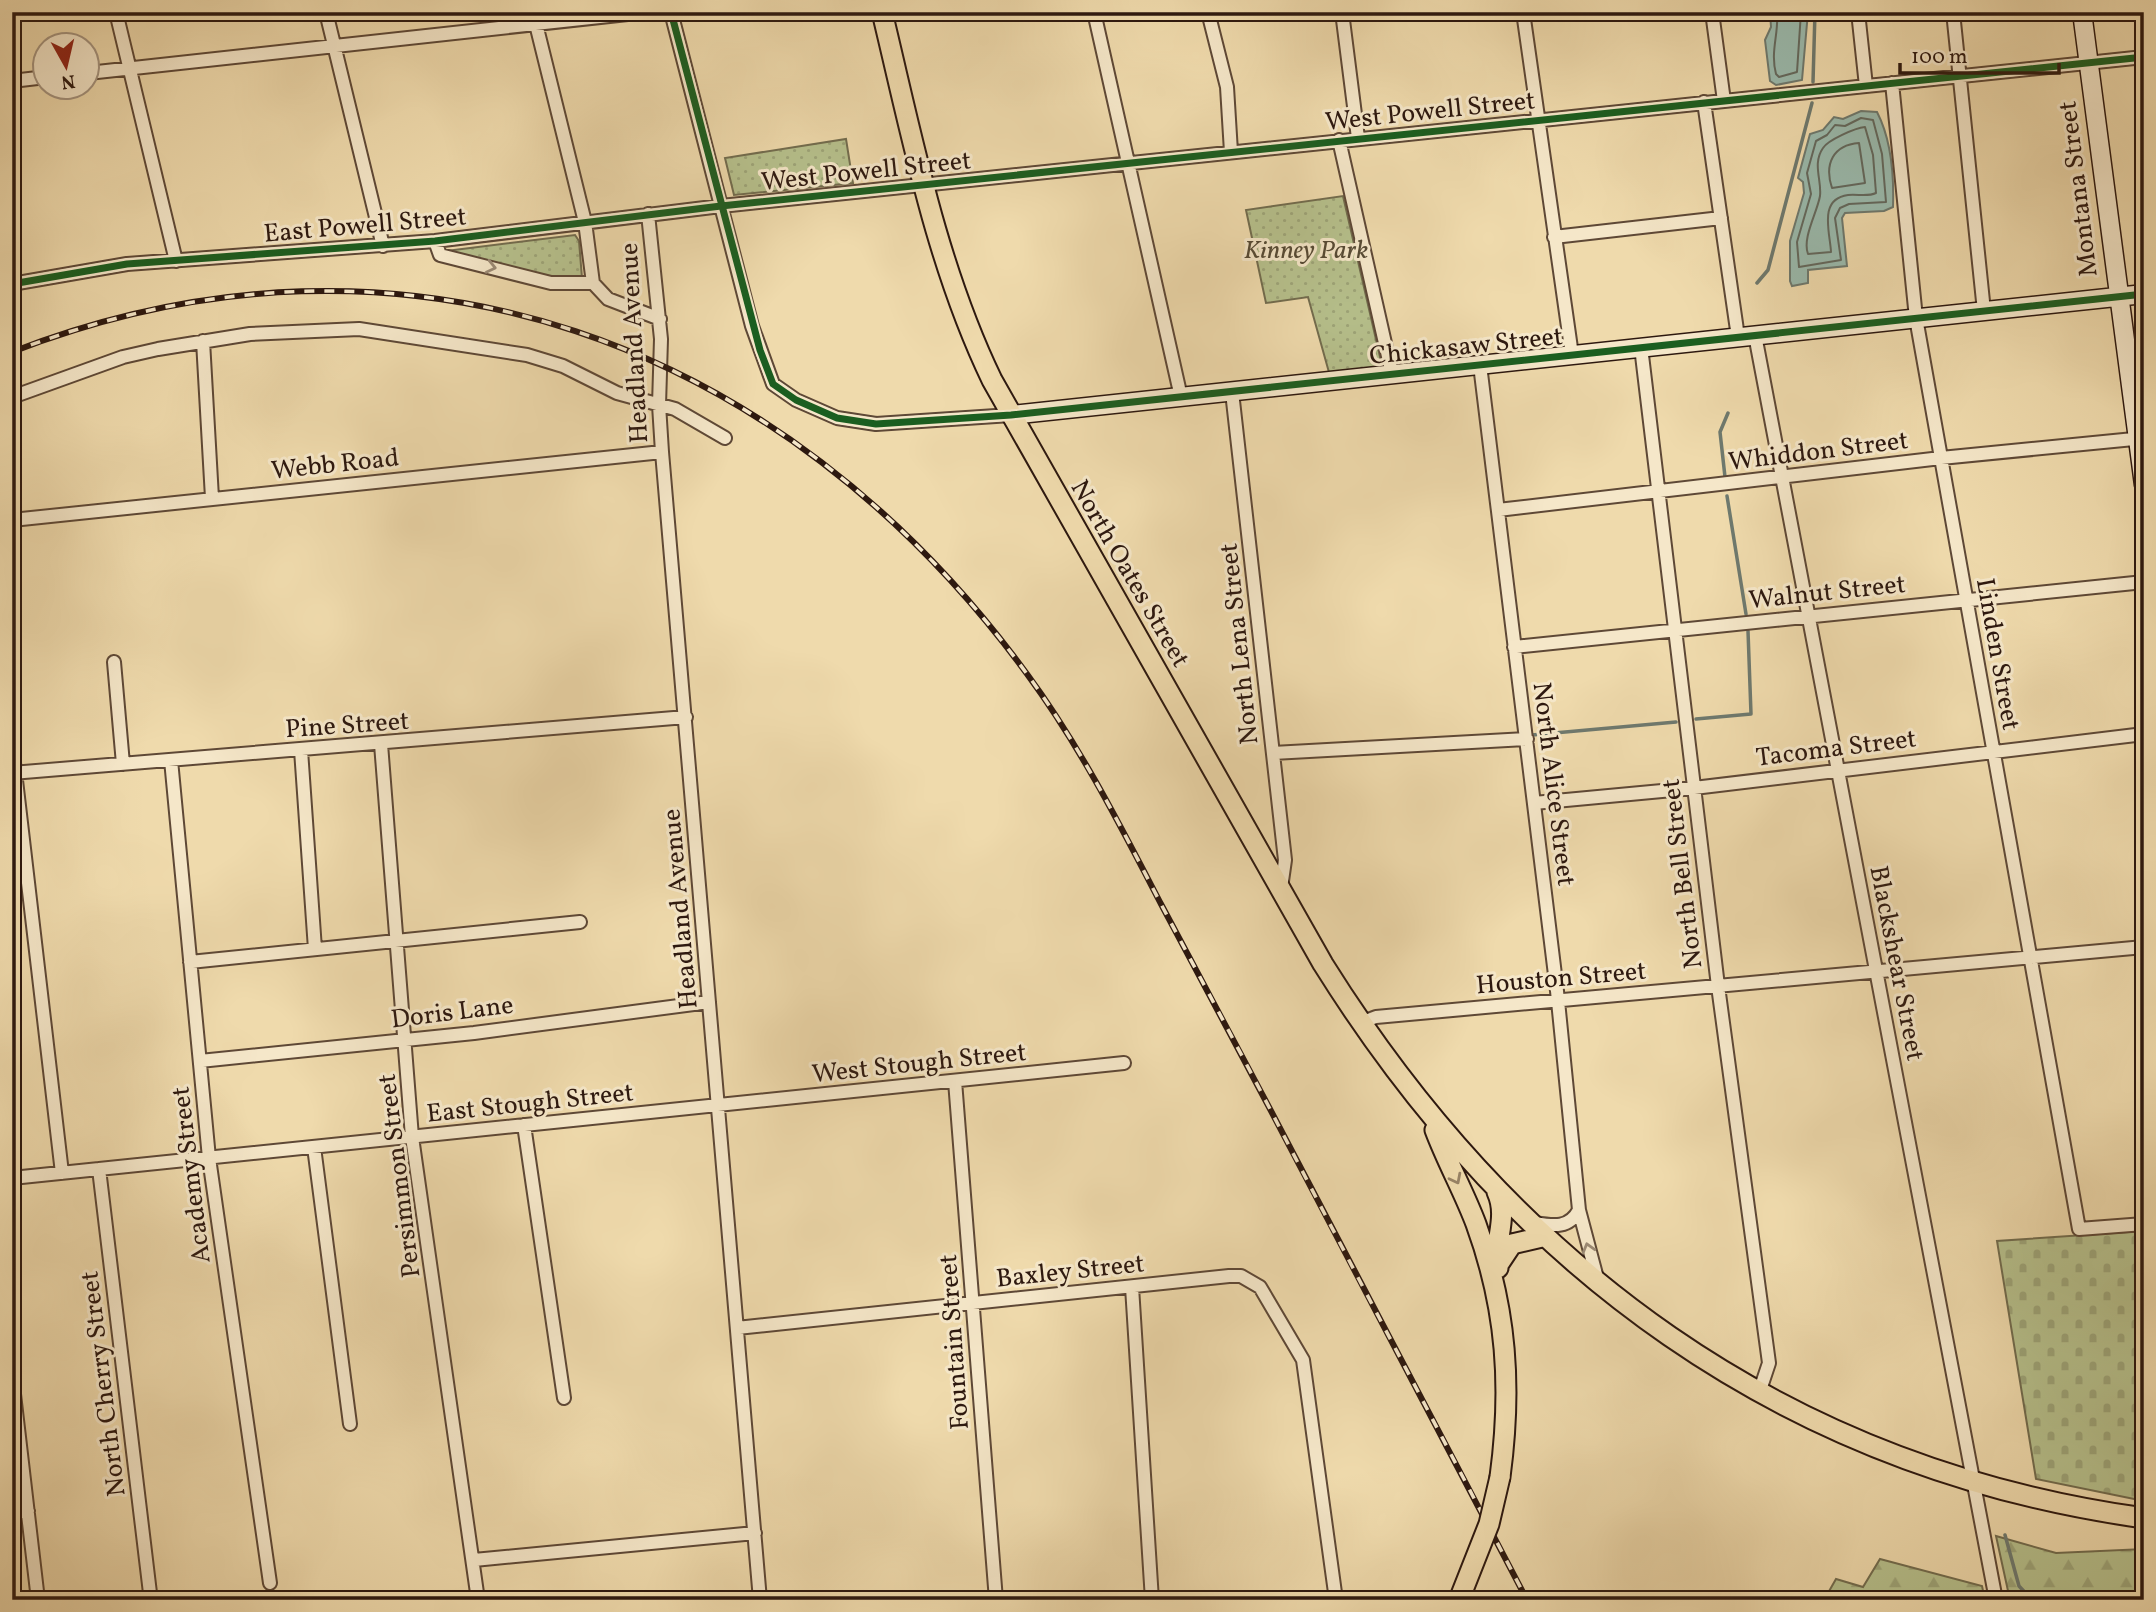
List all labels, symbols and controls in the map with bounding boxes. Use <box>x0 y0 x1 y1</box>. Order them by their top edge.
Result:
north arrow <box>32 32 102 102</box>
scale bar <box>1900 32 2060 76</box>
text: 100 m <box>1911 43 1968 72</box>
text: N <box>59 67 77 95</box>
street label: West Powell Street <box>1323 83 1537 141</box>
street label: Montana Street <box>2050 99 2108 279</box>
street label: West Powell Street <box>759 143 973 201</box>
street label: East Powell Street <box>262 199 468 253</box>
park label: Kinney Park <box>1244 233 1368 269</box>
street label: Headland Avenue <box>612 242 658 444</box>
one-way arrow <box>485 258 497 273</box>
street label: Chickasaw Street <box>1368 319 1565 375</box>
street label: Whiddon Street <box>1726 423 1910 481</box>
street label: Webb Road <box>269 440 401 490</box>
street label: North Oates Street <box>1061 474 1198 674</box>
street label: North Lena Street <box>1212 541 1268 746</box>
street label: Walnut Street <box>1747 567 1907 619</box>
street label: Linden Street <box>1966 576 2028 733</box>
street label: North Alice Street <box>1523 680 1583 888</box>
street label: Pine Street <box>284 704 410 748</box>
street label: Tacoma Street <box>1754 721 1919 777</box>
street label: North Bell Street <box>1653 777 1713 971</box>
street label: Headland Avenue <box>654 807 708 1010</box>
street label: Blackshear Street <box>1859 863 1933 1064</box>
street label: Houston Street <box>1475 954 1648 1004</box>
street label: Doris Lane <box>389 988 516 1038</box>
street label: West Stough Street <box>810 1035 1028 1093</box>
street label: Persimmon Street <box>370 1072 430 1280</box>
street label: East Stough Street <box>425 1075 635 1133</box>
street label: Academy Street <box>163 1084 221 1265</box>
one-way arrow <box>1447 1172 1461 1184</box>
one-way arrow <box>1582 1242 1597 1254</box>
street label: Baxley Street <box>994 1246 1146 1298</box>
street label: Fountain Street <box>931 1253 979 1431</box>
street label: North Cherry Street <box>72 1269 136 1499</box>

